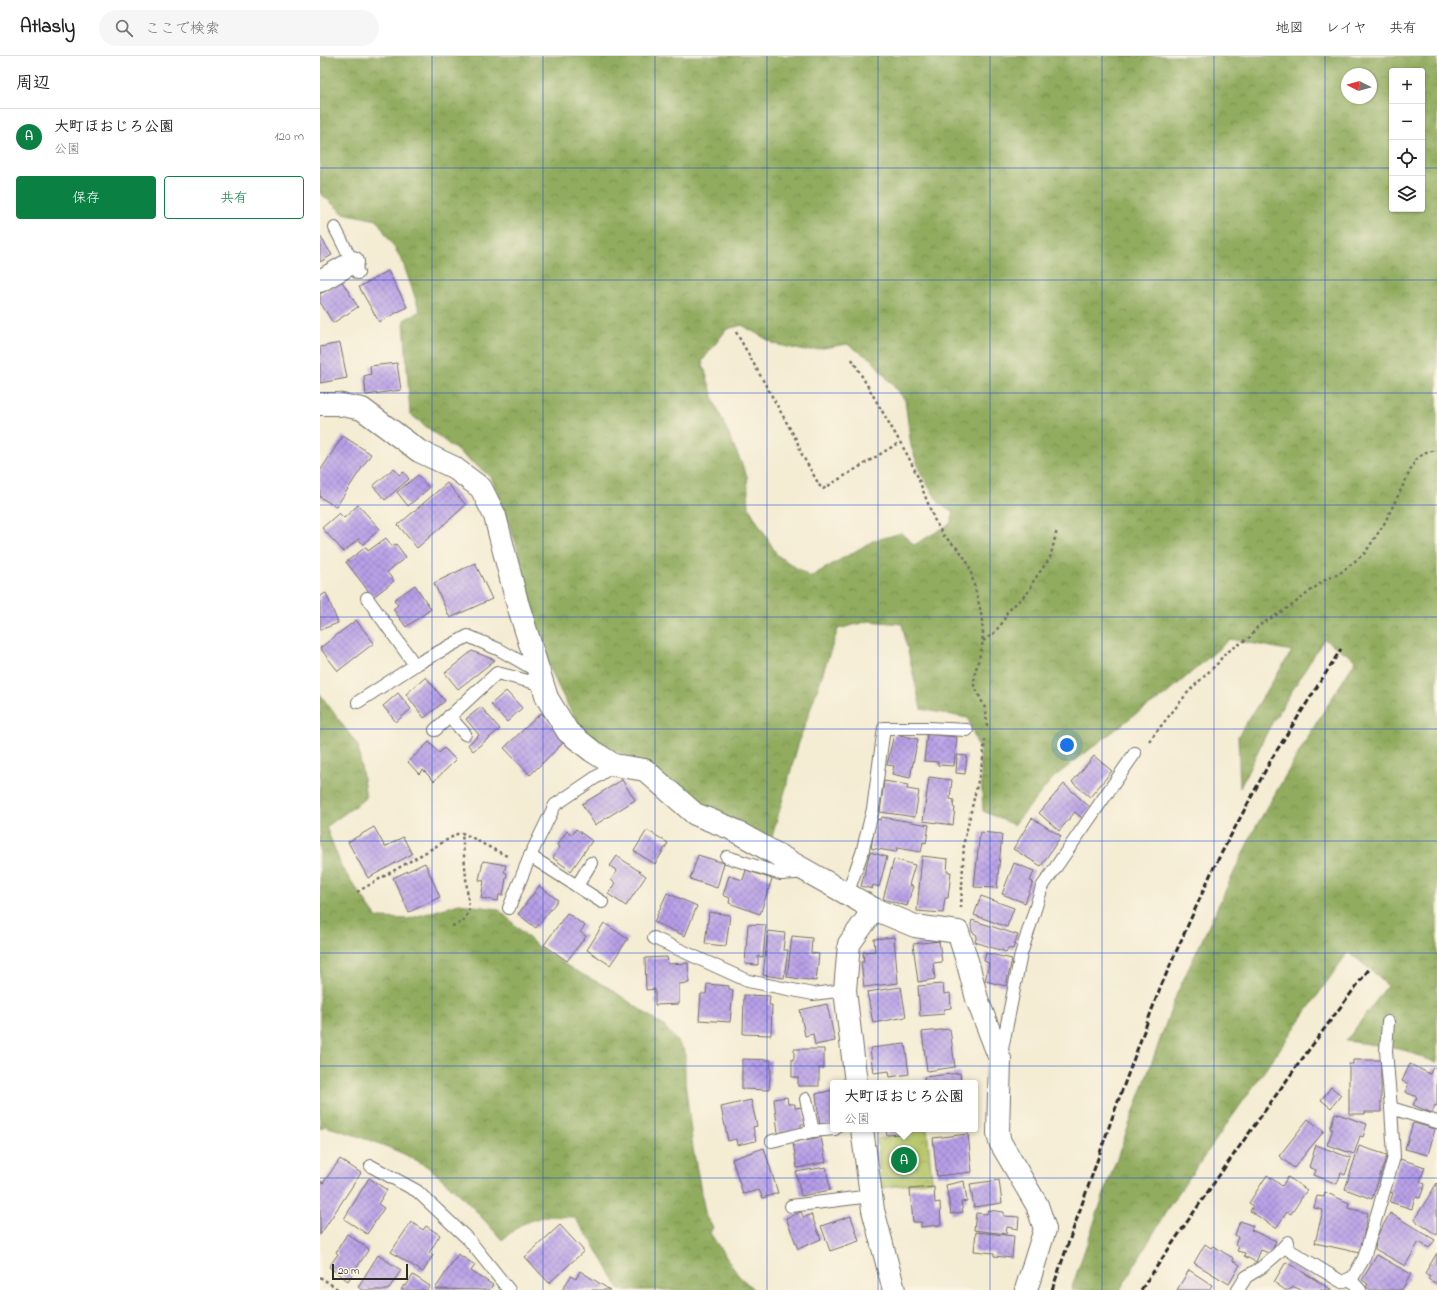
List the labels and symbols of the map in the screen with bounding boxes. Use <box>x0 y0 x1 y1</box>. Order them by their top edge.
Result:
north arrow <box>1341 68 1377 104</box>
your location <box>1057 735 1077 755</box>
pin: A <box>891 1145 917 1175</box>
scale bar <box>332 1262 408 1281</box>

